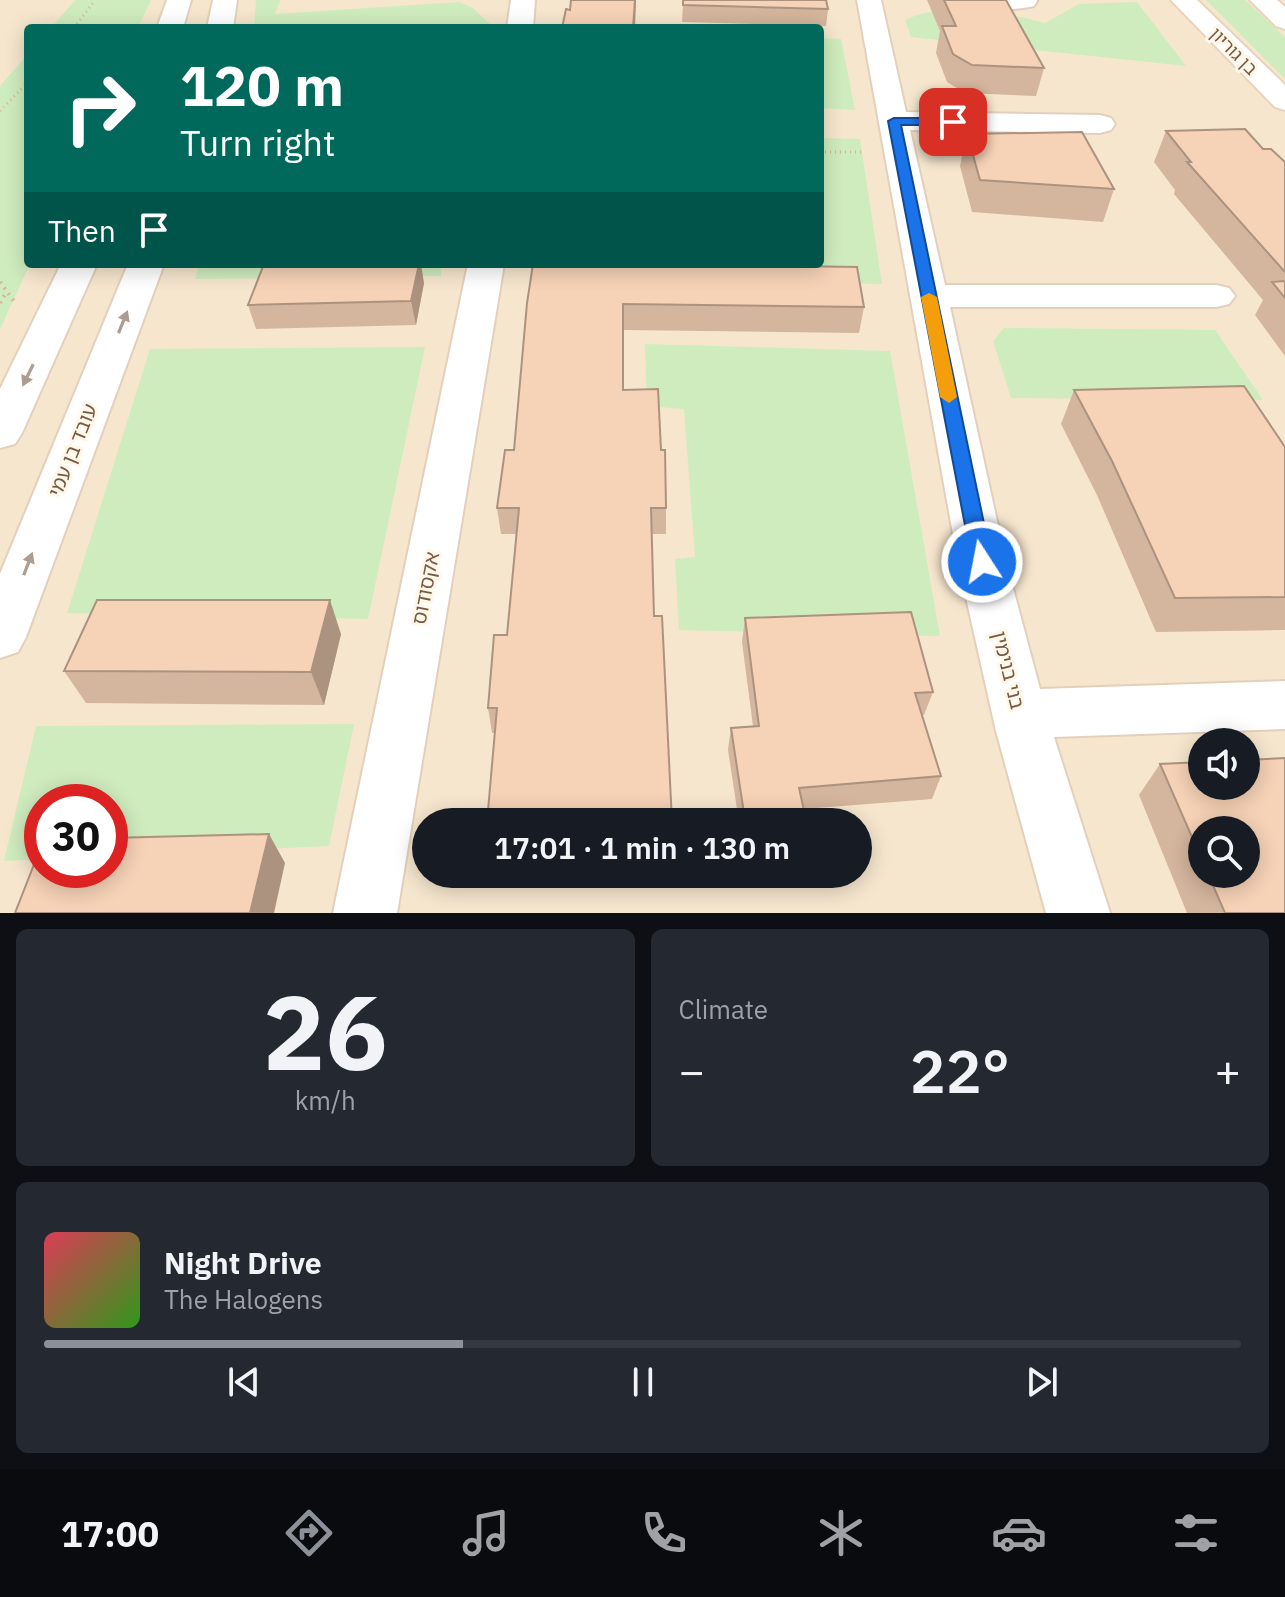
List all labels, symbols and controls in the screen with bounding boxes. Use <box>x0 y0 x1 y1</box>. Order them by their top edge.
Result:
street label: בן גוריון <box>1205 22 1263 80</box>
text: 120 m <box>180 49 344 121</box>
icon: right <box>48 56 152 160</box>
pin <box>919 88 987 156</box>
icon: arrive <box>931 100 975 144</box>
text: Turn right <box>180 119 336 166</box>
icon: arrive <box>132 208 176 252</box>
text: Then <box>48 211 116 250</box>
one-way arrow <box>117 310 130 334</box>
one-way arrow <box>21 363 35 386</box>
street label: עובד בן עמי <box>41 399 103 501</box>
position arrow <box>940 520 1024 604</box>
street label: אקסודוס <box>405 549 445 627</box>
one-way arrow <box>22 552 35 576</box>
street label: בני בנימין <box>986 628 1032 712</box>
map controls <box>1188 728 1260 888</box>
button: sound <box>1188 728 1260 800</box>
speed limit sign: 30 <box>24 784 128 888</box>
button: search <box>1188 816 1260 888</box>
text: 17:01 · 1 min · 130 m <box>494 828 790 867</box>
text: 26 <box>263 963 388 1099</box>
text: Climate <box>679 992 768 1026</box>
text: 22° <box>910 1031 1010 1110</box>
text: − <box>679 1042 705 1099</box>
text: + <box>1215 1042 1241 1099</box>
text: km/h <box>295 1083 356 1117</box>
text: Night Drive <box>164 1243 322 1282</box>
text: The Halogens <box>164 1282 323 1316</box>
icon: previous <box>222 1360 266 1404</box>
icon: pause <box>621 1360 665 1404</box>
icon: next <box>1020 1360 1064 1404</box>
icon: directions <box>281 1505 337 1561</box>
icon: music <box>458 1505 514 1561</box>
icon: phone <box>636 1505 692 1561</box>
icon: climate <box>813 1505 869 1561</box>
icon: car <box>991 1505 1047 1561</box>
icon: filters <box>1168 1505 1224 1561</box>
text: 17:00 <box>61 1510 159 1557</box>

